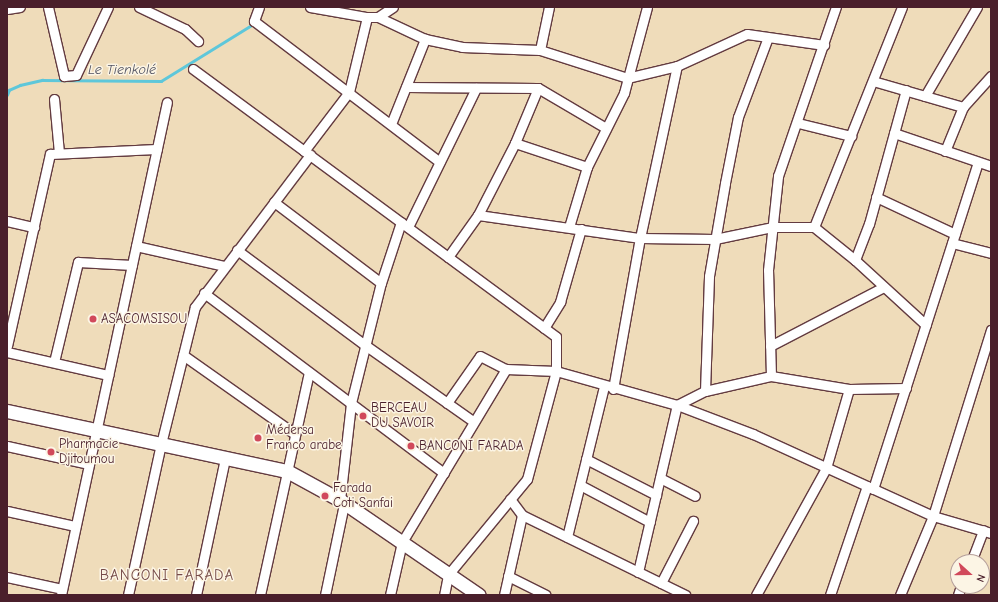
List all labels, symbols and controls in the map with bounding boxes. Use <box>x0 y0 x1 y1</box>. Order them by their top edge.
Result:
water label: Le Tienkolé <box>88 62 156 78</box>
place label: ASACOMSISOU <box>101 311 187 327</box>
marker: ASACOMSISOU <box>88 314 98 324</box>
place label: BERCEAU DU SAVOIR <box>371 401 434 432</box>
marker: BERCEAU DU SAVOIR <box>358 411 368 421</box>
place label: Médersa Franco arabe <box>266 423 342 454</box>
marker: Médersa Franco arabe <box>253 433 263 443</box>
place label: Pharmacie Djitoumou <box>59 437 118 468</box>
place label: BANCONI FARADA <box>419 438 523 454</box>
marker: BANCONI FARADA <box>406 441 416 451</box>
marker: Pharmacie Djitoumou <box>46 447 56 457</box>
place label: Farada Coti Sanfai <box>333 481 393 512</box>
marker: Farada Coti Sanfai <box>320 491 330 501</box>
north arrow <box>950 554 990 594</box>
district label: BANCONI FARADA <box>100 567 234 585</box>
text: N <box>973 572 988 584</box>

